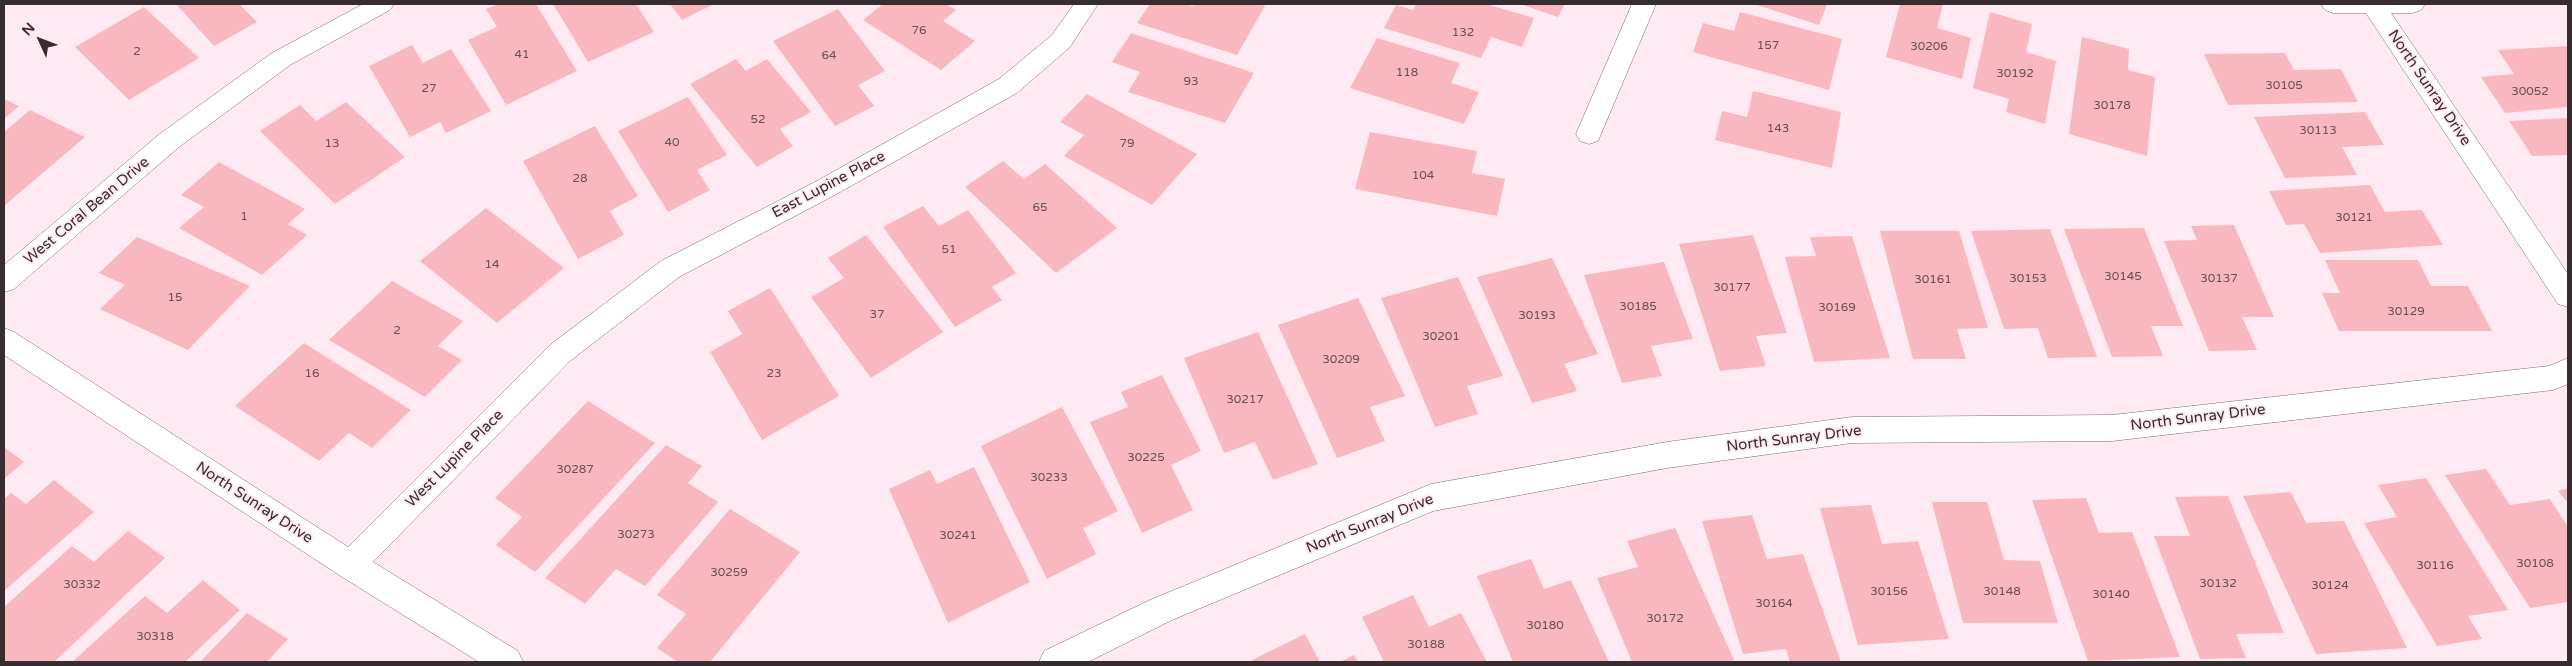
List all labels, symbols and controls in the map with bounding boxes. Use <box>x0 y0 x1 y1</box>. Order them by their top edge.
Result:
north arrow <box>15 15 65 65</box>
text: N <box>19 20 39 39</box>
house number: 76 <box>911 24 927 38</box>
house number: 132 <box>1452 26 1474 40</box>
street label: North Sunray Drive <box>2384 27 2474 149</box>
house number: 157 <box>1757 39 1779 53</box>
house number: 30206 <box>1910 40 1948 54</box>
house number: 2 <box>133 45 141 59</box>
house number: 41 <box>514 48 530 62</box>
house number: 64 <box>821 49 837 63</box>
house number: 118 <box>1396 66 1418 80</box>
house number: 30192 <box>1996 67 2034 81</box>
house number: 93 <box>1183 75 1199 89</box>
house number: 30105 <box>2265 79 2303 93</box>
house number: 27 <box>421 82 437 96</box>
house number: 30052 <box>2511 85 2549 99</box>
house number: 30178 <box>2093 99 2131 113</box>
house number: 52 <box>750 113 766 127</box>
house number: 143 <box>1767 122 1789 136</box>
house number: 30113 <box>2299 124 2337 138</box>
house number: 40 <box>664 136 680 150</box>
house number: 13 <box>324 137 340 151</box>
house number: 79 <box>1119 137 1135 151</box>
street label: East Lupine Place <box>769 148 889 222</box>
street label: West Coral Bean Drive <box>21 153 153 269</box>
house number: 104 <box>1412 169 1434 183</box>
house number: 28 <box>572 172 588 186</box>
house number: 65 <box>1032 201 1048 215</box>
house number: 1 <box>240 210 248 224</box>
house number: 30121 <box>2335 211 2373 225</box>
house number: 51 <box>941 243 957 257</box>
house number: 14 <box>484 258 500 272</box>
house number: 30145 <box>2104 270 2142 284</box>
house number: 30153 <box>2009 272 2047 286</box>
house number: 30137 <box>2200 272 2238 286</box>
house number: 30161 <box>1914 273 1952 287</box>
house number: 30177 <box>1713 281 1751 295</box>
house number: 15 <box>167 291 183 305</box>
house number: 30185 <box>1619 300 1657 314</box>
house number: 30169 <box>1818 301 1856 315</box>
house number: 30129 <box>2387 305 2425 319</box>
house number: 37 <box>869 308 885 322</box>
house number: 30193 <box>1518 309 1556 323</box>
house number: 2 <box>393 324 401 338</box>
house number: 30201 <box>1422 330 1460 344</box>
house number: 30209 <box>1322 353 1360 367</box>
house number: 16 <box>304 367 320 381</box>
house number: 23 <box>766 367 782 381</box>
house number: 30217 <box>1226 393 1264 407</box>
street label: North Sunray Drive <box>2130 401 2266 435</box>
street label: West Lupine Place <box>402 406 508 512</box>
street label: North Sunray Drive <box>1726 422 1862 456</box>
house number: 30225 <box>1127 451 1165 465</box>
street label: North Sunray Drive <box>192 458 316 548</box>
house number: 30287 <box>556 463 594 477</box>
house number: 30233 <box>1030 471 1068 485</box>
street label: North Sunray Drive <box>1304 490 1436 558</box>
house number: 30273 <box>617 528 655 542</box>
house number: 30241 <box>939 529 977 543</box>
house number: 30108 <box>2516 557 2554 571</box>
house number: 30116 <box>2416 559 2454 573</box>
house number: 30259 <box>710 566 748 580</box>
house number: 30132 <box>2199 577 2237 591</box>
house number: 30332 <box>63 578 101 592</box>
house number: 30124 <box>2311 579 2349 593</box>
house number: 30156 <box>1870 585 1908 599</box>
house number: 30148 <box>1983 585 2021 599</box>
house number: 30140 <box>2092 588 2130 602</box>
house number: 30164 <box>1755 597 1793 611</box>
house number: 30172 <box>1646 612 1684 626</box>
house number: 30180 <box>1526 619 1564 633</box>
house number: 30318 <box>136 630 174 644</box>
house number: 30188 <box>1407 638 1445 652</box>

